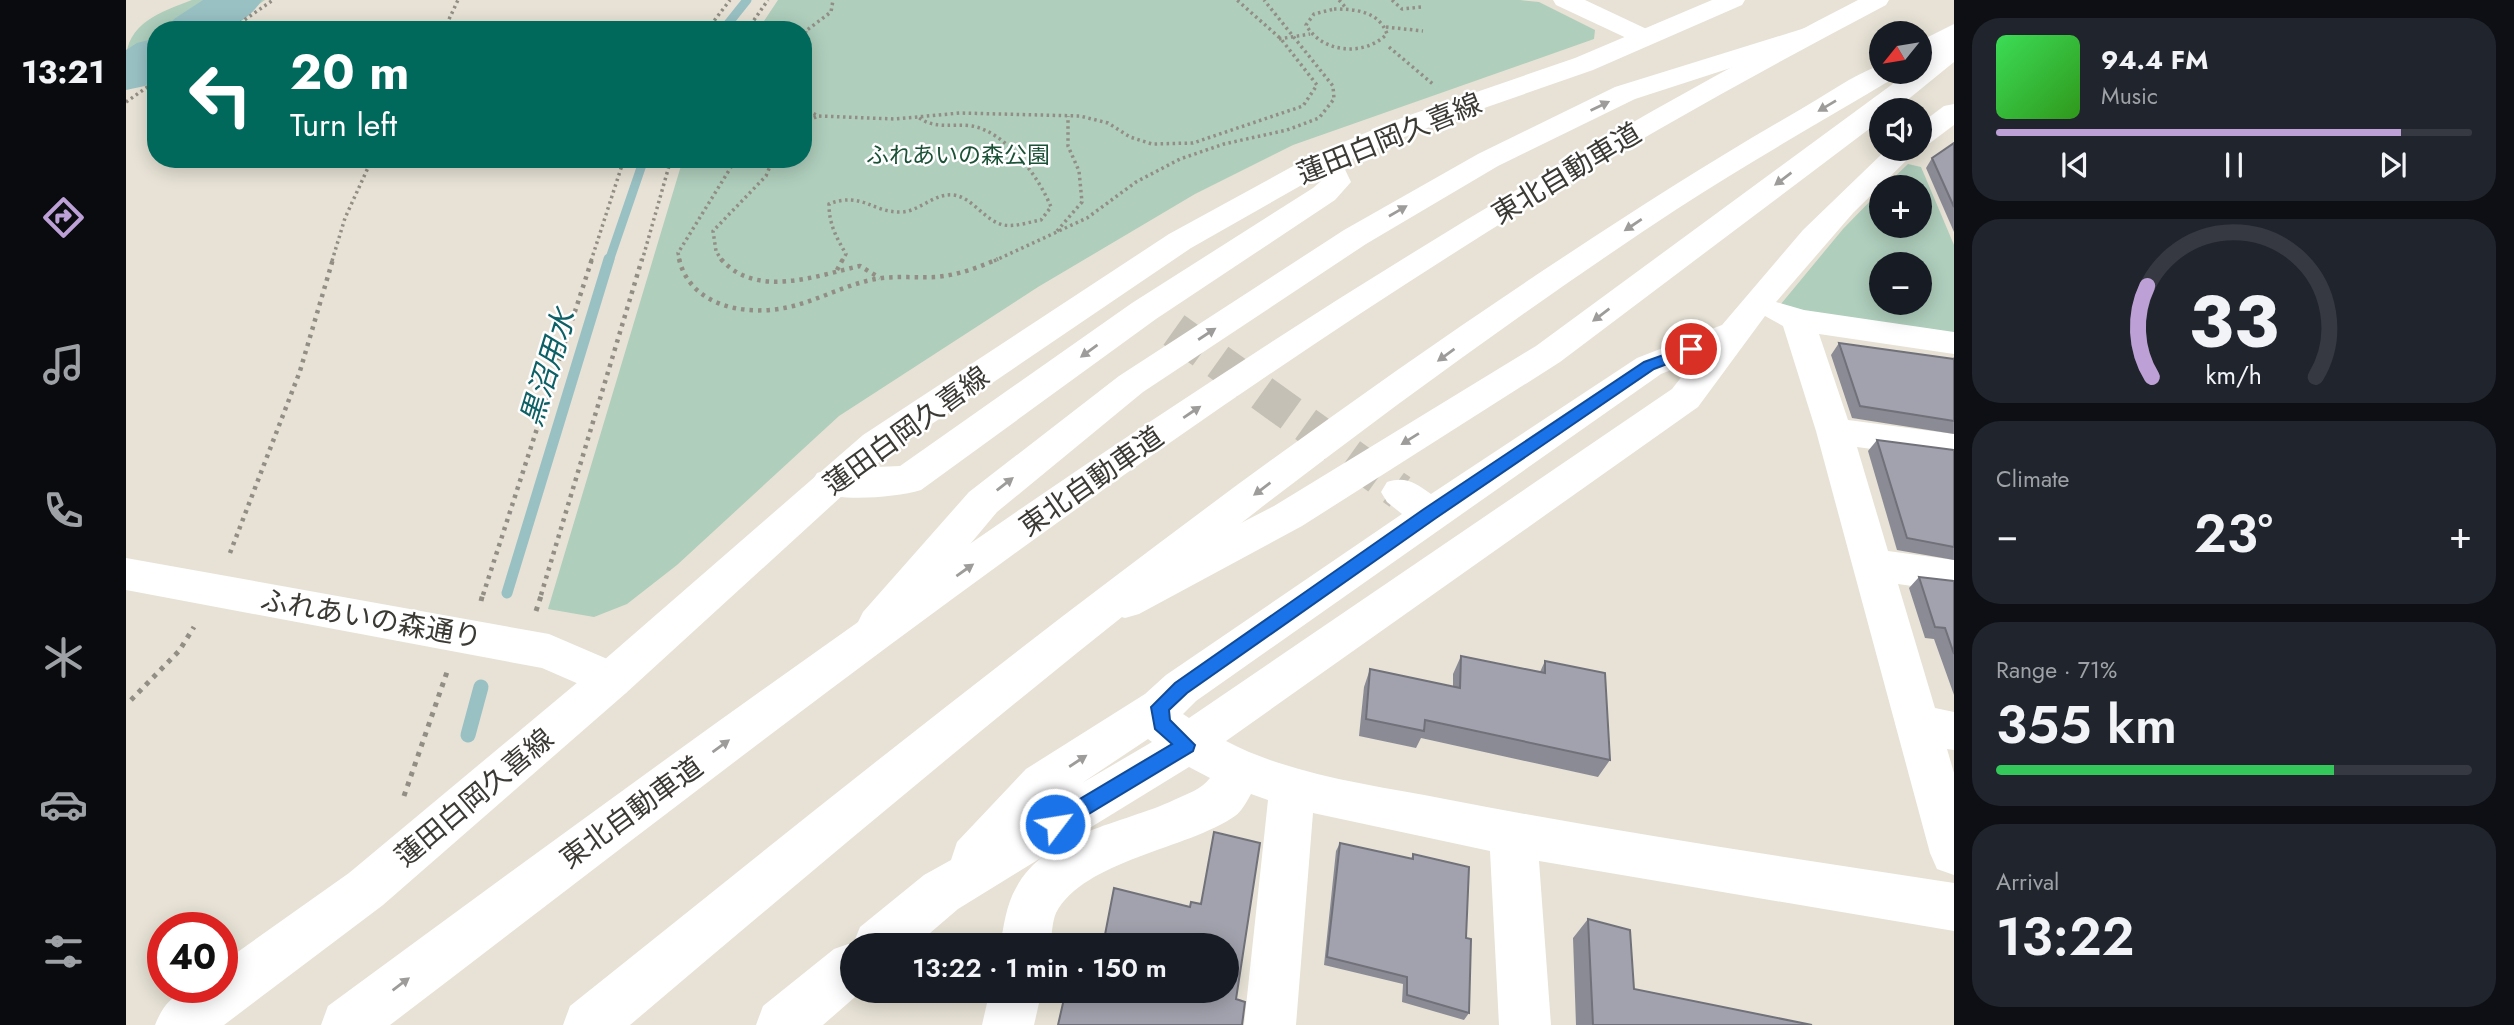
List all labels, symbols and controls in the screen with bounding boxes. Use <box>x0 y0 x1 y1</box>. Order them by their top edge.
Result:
north arrow <box>1869 21 1932 84</box>
map controls <box>1869 21 1932 315</box>
text: 20 m <box>290 37 409 107</box>
text: 94.4 FM <box>2101 41 2208 79</box>
text: 13:21 <box>21 49 105 95</box>
icon: left <box>175 49 266 140</box>
text: Music <box>2101 79 2158 113</box>
street label: 蓮田白岡久喜線 <box>1291 83 1488 194</box>
button: sound <box>1869 98 1932 161</box>
one-way arrow <box>1590 100 1610 111</box>
one-way arrow <box>1817 100 1836 113</box>
text: Turn left <box>290 102 397 148</box>
street label: 東北自動車道 <box>1484 113 1649 234</box>
park label: ふれあいの森公園 <box>866 138 1050 172</box>
icon: previous <box>2056 146 2094 184</box>
icon: pause <box>2215 146 2253 184</box>
icon: next <box>2374 146 2412 184</box>
one-way arrow <box>1774 172 1792 186</box>
button: + <box>1869 175 1932 238</box>
icon: directions <box>39 193 88 242</box>
one-way arrow <box>1389 205 1408 218</box>
one-way arrow <box>1623 219 1643 232</box>
button: − <box>1869 252 1932 315</box>
text: 33 <box>2189 270 2279 375</box>
water label: 黒沼用水 <box>509 301 587 432</box>
one-way arrow <box>1592 308 1610 323</box>
pin <box>1661 319 1721 379</box>
one-way arrow <box>1198 327 1216 341</box>
icon: arrive <box>1672 330 1710 368</box>
icon: music <box>39 340 88 389</box>
one-way arrow <box>1080 344 1098 358</box>
one-way arrow <box>1437 348 1455 362</box>
street label: 蓮田白岡久喜線 <box>815 356 998 505</box>
text: km/h <box>2206 357 2262 393</box>
one-way arrow <box>1182 405 1202 418</box>
street label: 東北自動車道 <box>1011 416 1172 546</box>
one-way arrow <box>1400 433 1419 446</box>
text: Climate <box>1996 462 2069 496</box>
one-way arrow <box>995 477 1013 492</box>
one-way arrow <box>1253 481 1271 495</box>
icon: phone <box>39 486 88 535</box>
text: 23° <box>2194 496 2273 572</box>
text: − <box>1996 507 2018 562</box>
text: + <box>2449 507 2472 562</box>
one-way arrow <box>956 563 974 577</box>
street label: ふれあいの森通り <box>257 579 485 658</box>
icon: climate <box>39 633 88 682</box>
text: Range · 71% <box>1996 653 2117 687</box>
text: 355 km <box>1996 687 2177 763</box>
street label: 蓮田白岡久喜線 <box>386 719 563 876</box>
one-way arrow <box>712 739 730 753</box>
street label: 東北自動車道 <box>551 746 711 878</box>
one-way arrow <box>1068 754 1088 767</box>
icon: car <box>39 780 88 829</box>
position arrow <box>1018 787 1092 861</box>
text: Arrival <box>1996 865 2059 899</box>
text: 13:22 <box>1996 899 2134 975</box>
speed limit sign: 40 <box>147 912 238 1003</box>
icon: filters <box>39 927 88 976</box>
text: 13:22 · 1 min · 150 m <box>912 949 1167 987</box>
one-way arrow <box>392 977 410 991</box>

